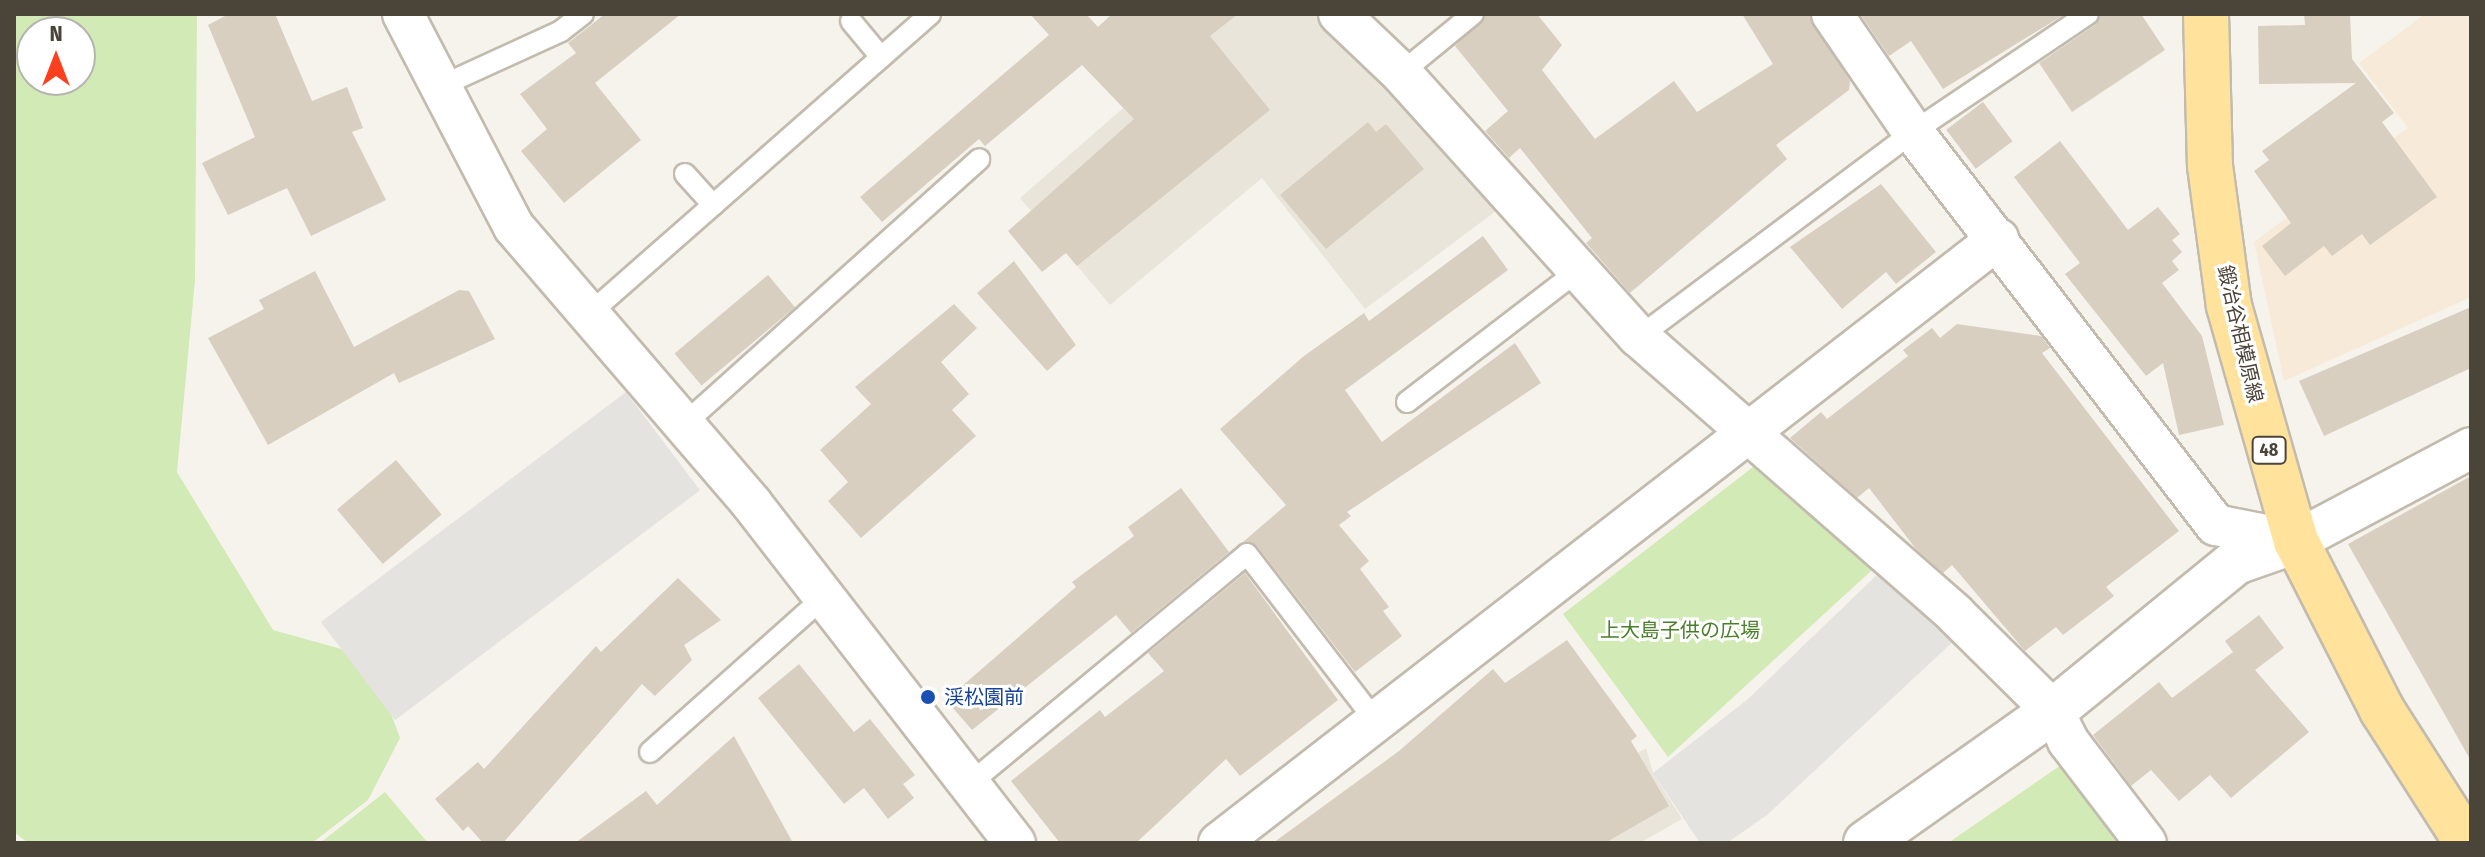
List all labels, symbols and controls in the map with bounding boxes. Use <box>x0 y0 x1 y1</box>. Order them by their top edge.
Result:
north arrow <box>16 16 96 96</box>
text: N <box>49 20 63 47</box>
street label: 鍛冶谷相模原線 <box>2213 263 2267 405</box>
road number: 48 <box>2251 436 2287 464</box>
park label: 上大島子供の広場 <box>1600 618 1760 642</box>
place label: 渓松園前 <box>944 685 1024 709</box>
marker: 渓松園前 <box>919 688 937 706</box>

